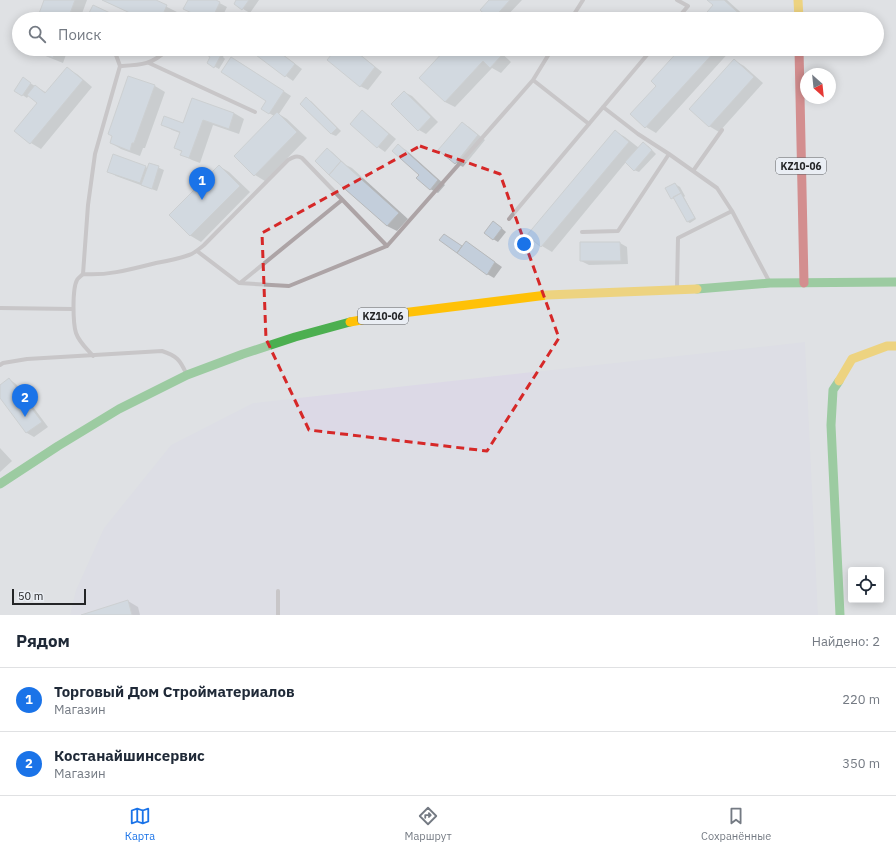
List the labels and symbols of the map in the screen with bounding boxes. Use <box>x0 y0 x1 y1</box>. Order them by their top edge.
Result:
north arrow <box>800 68 836 104</box>
road number: KZ10-06 <box>776 158 826 174</box>
pin: 1 <box>189 167 215 200</box>
your location <box>514 234 534 254</box>
road number: KZ10-06 <box>358 308 408 324</box>
pin: 2 <box>12 384 38 417</box>
scale bar <box>12 587 86 606</box>

